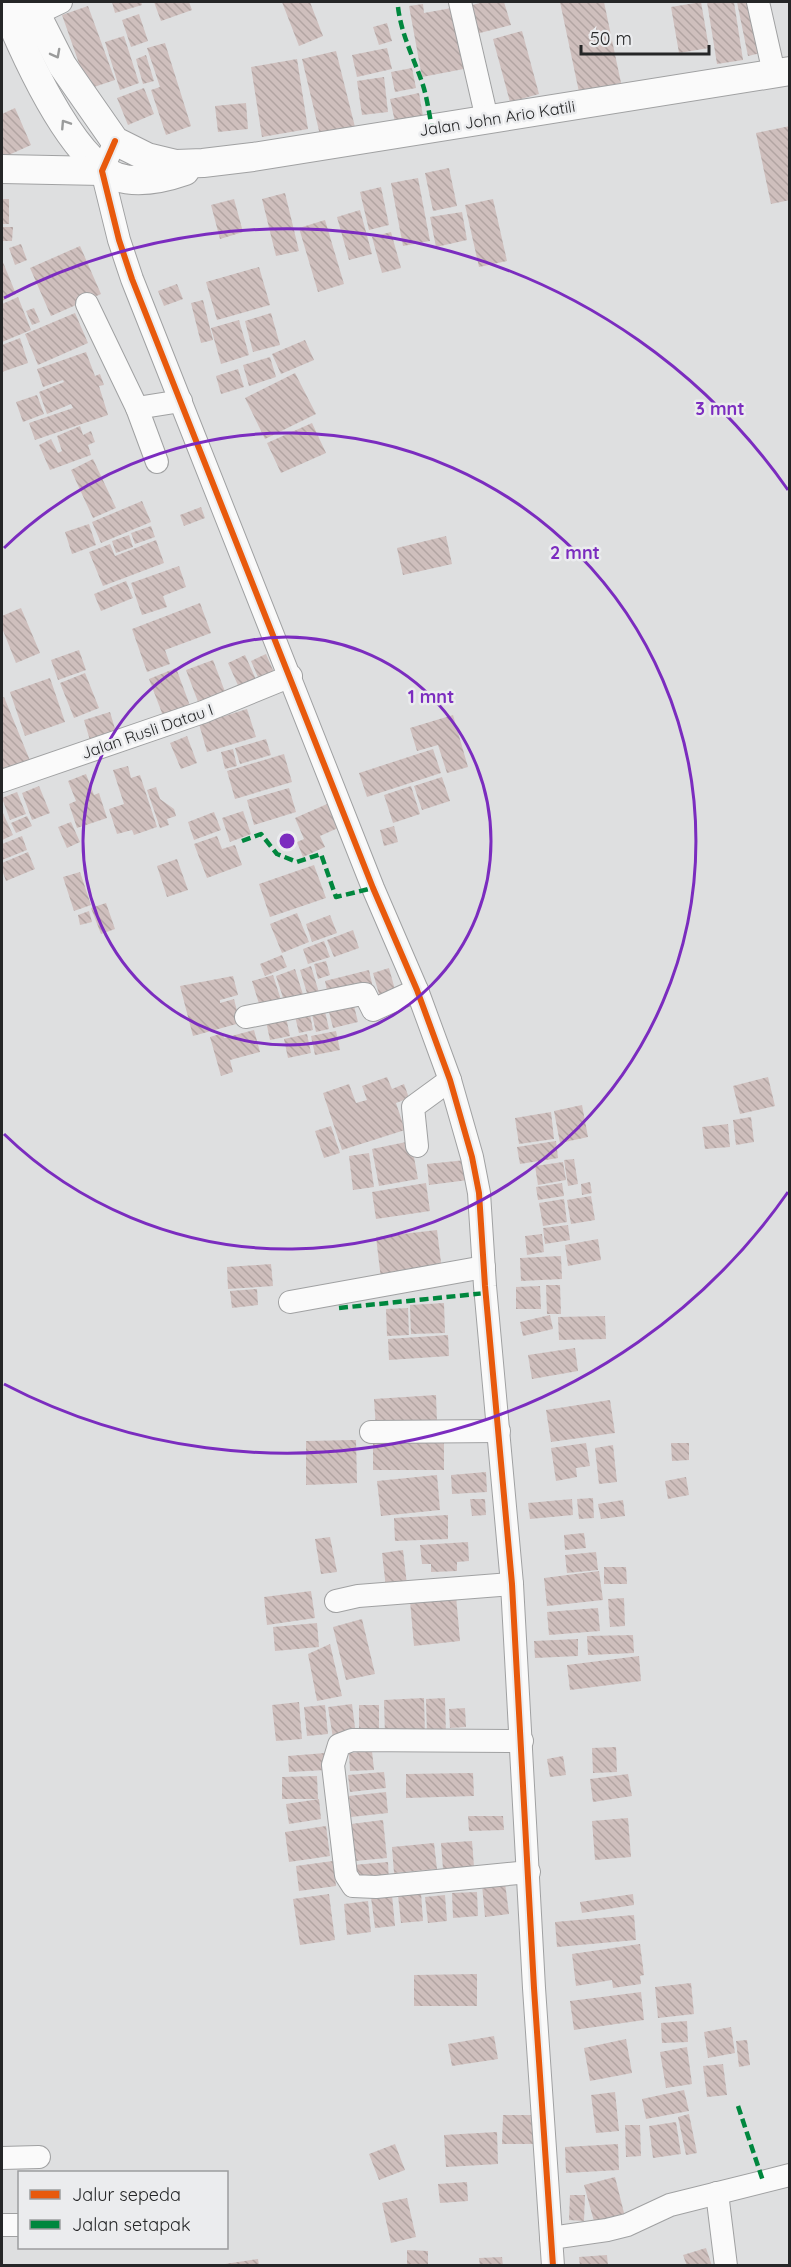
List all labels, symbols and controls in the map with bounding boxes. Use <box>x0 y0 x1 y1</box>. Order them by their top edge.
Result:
scale bar <box>581 18 708 56</box>
text: 50 m <box>590 27 632 50</box>
one-way arrow <box>49 48 60 58</box>
street label: Jalan John Ario Katili <box>418 96 576 140</box>
one-way arrow <box>61 120 72 131</box>
text: 3 mnt <box>695 397 745 420</box>
text: 2 mnt <box>550 541 600 564</box>
text: 1 mnt <box>408 685 454 708</box>
street label: Jalan Rusli Datau I <box>78 699 216 763</box>
centre of rings <box>277 831 297 851</box>
legend <box>18 2171 228 2249</box>
text: Jalur sepeda <box>72 2183 181 2206</box>
text: Jalan setapak <box>72 2213 191 2236</box>

